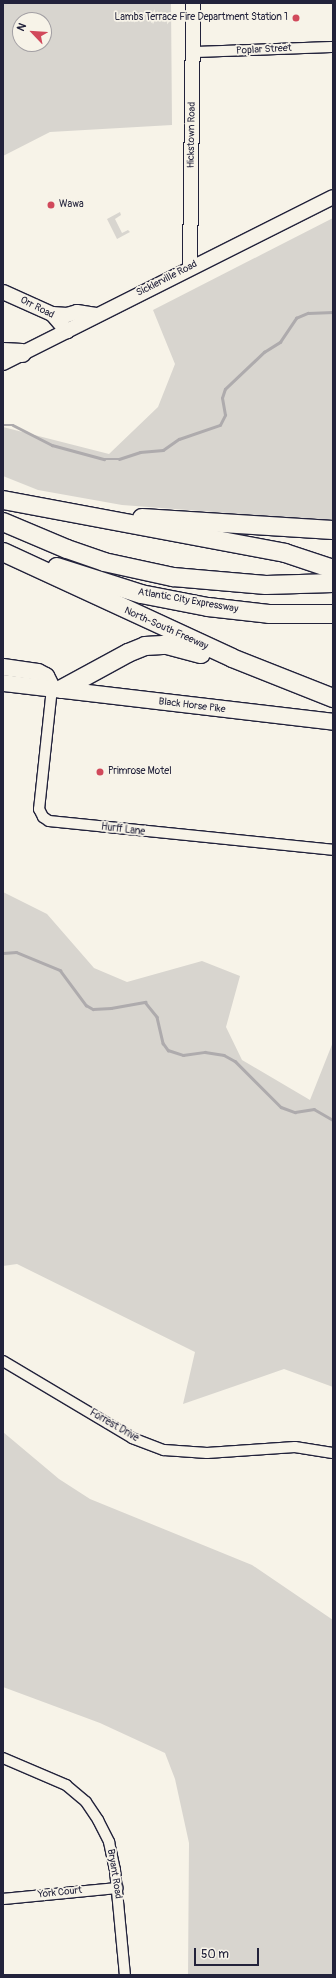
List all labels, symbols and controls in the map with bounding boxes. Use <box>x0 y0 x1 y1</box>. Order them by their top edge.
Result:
north arrow <box>12 12 52 52</box>
place label: Lambs Terrace Fire Department Station 1 <box>115 12 288 24</box>
marker: Lambs Terrace Fire Department Station 1 <box>291 13 301 23</box>
text: N <box>14 21 29 33</box>
street label: Poplar Street <box>236 43 292 57</box>
street label: Hickstown Road <box>185 102 199 168</box>
place label: Wawa <box>59 199 84 211</box>
marker: Wawa <box>46 200 56 210</box>
street label: Sicklerville Road <box>135 259 199 299</box>
street label: Orr Road <box>18 294 56 322</box>
street label: Atlantic City Expressway <box>137 586 239 616</box>
street label: North-South Freeway <box>122 605 210 653</box>
street label: Black Horse Pike <box>158 696 226 716</box>
place label: Primrose Motel <box>108 766 172 778</box>
marker: Primrose Motel <box>95 767 105 777</box>
street label: Hurff Lane <box>100 821 146 839</box>
street label: Forrest Drive <box>87 1407 141 1445</box>
street label: Bryant Road <box>104 1848 124 1900</box>
street label: York Court <box>37 1885 83 1901</box>
scale bar <box>196 1940 261 1966</box>
text: 50 m <box>201 1947 229 1962</box>

